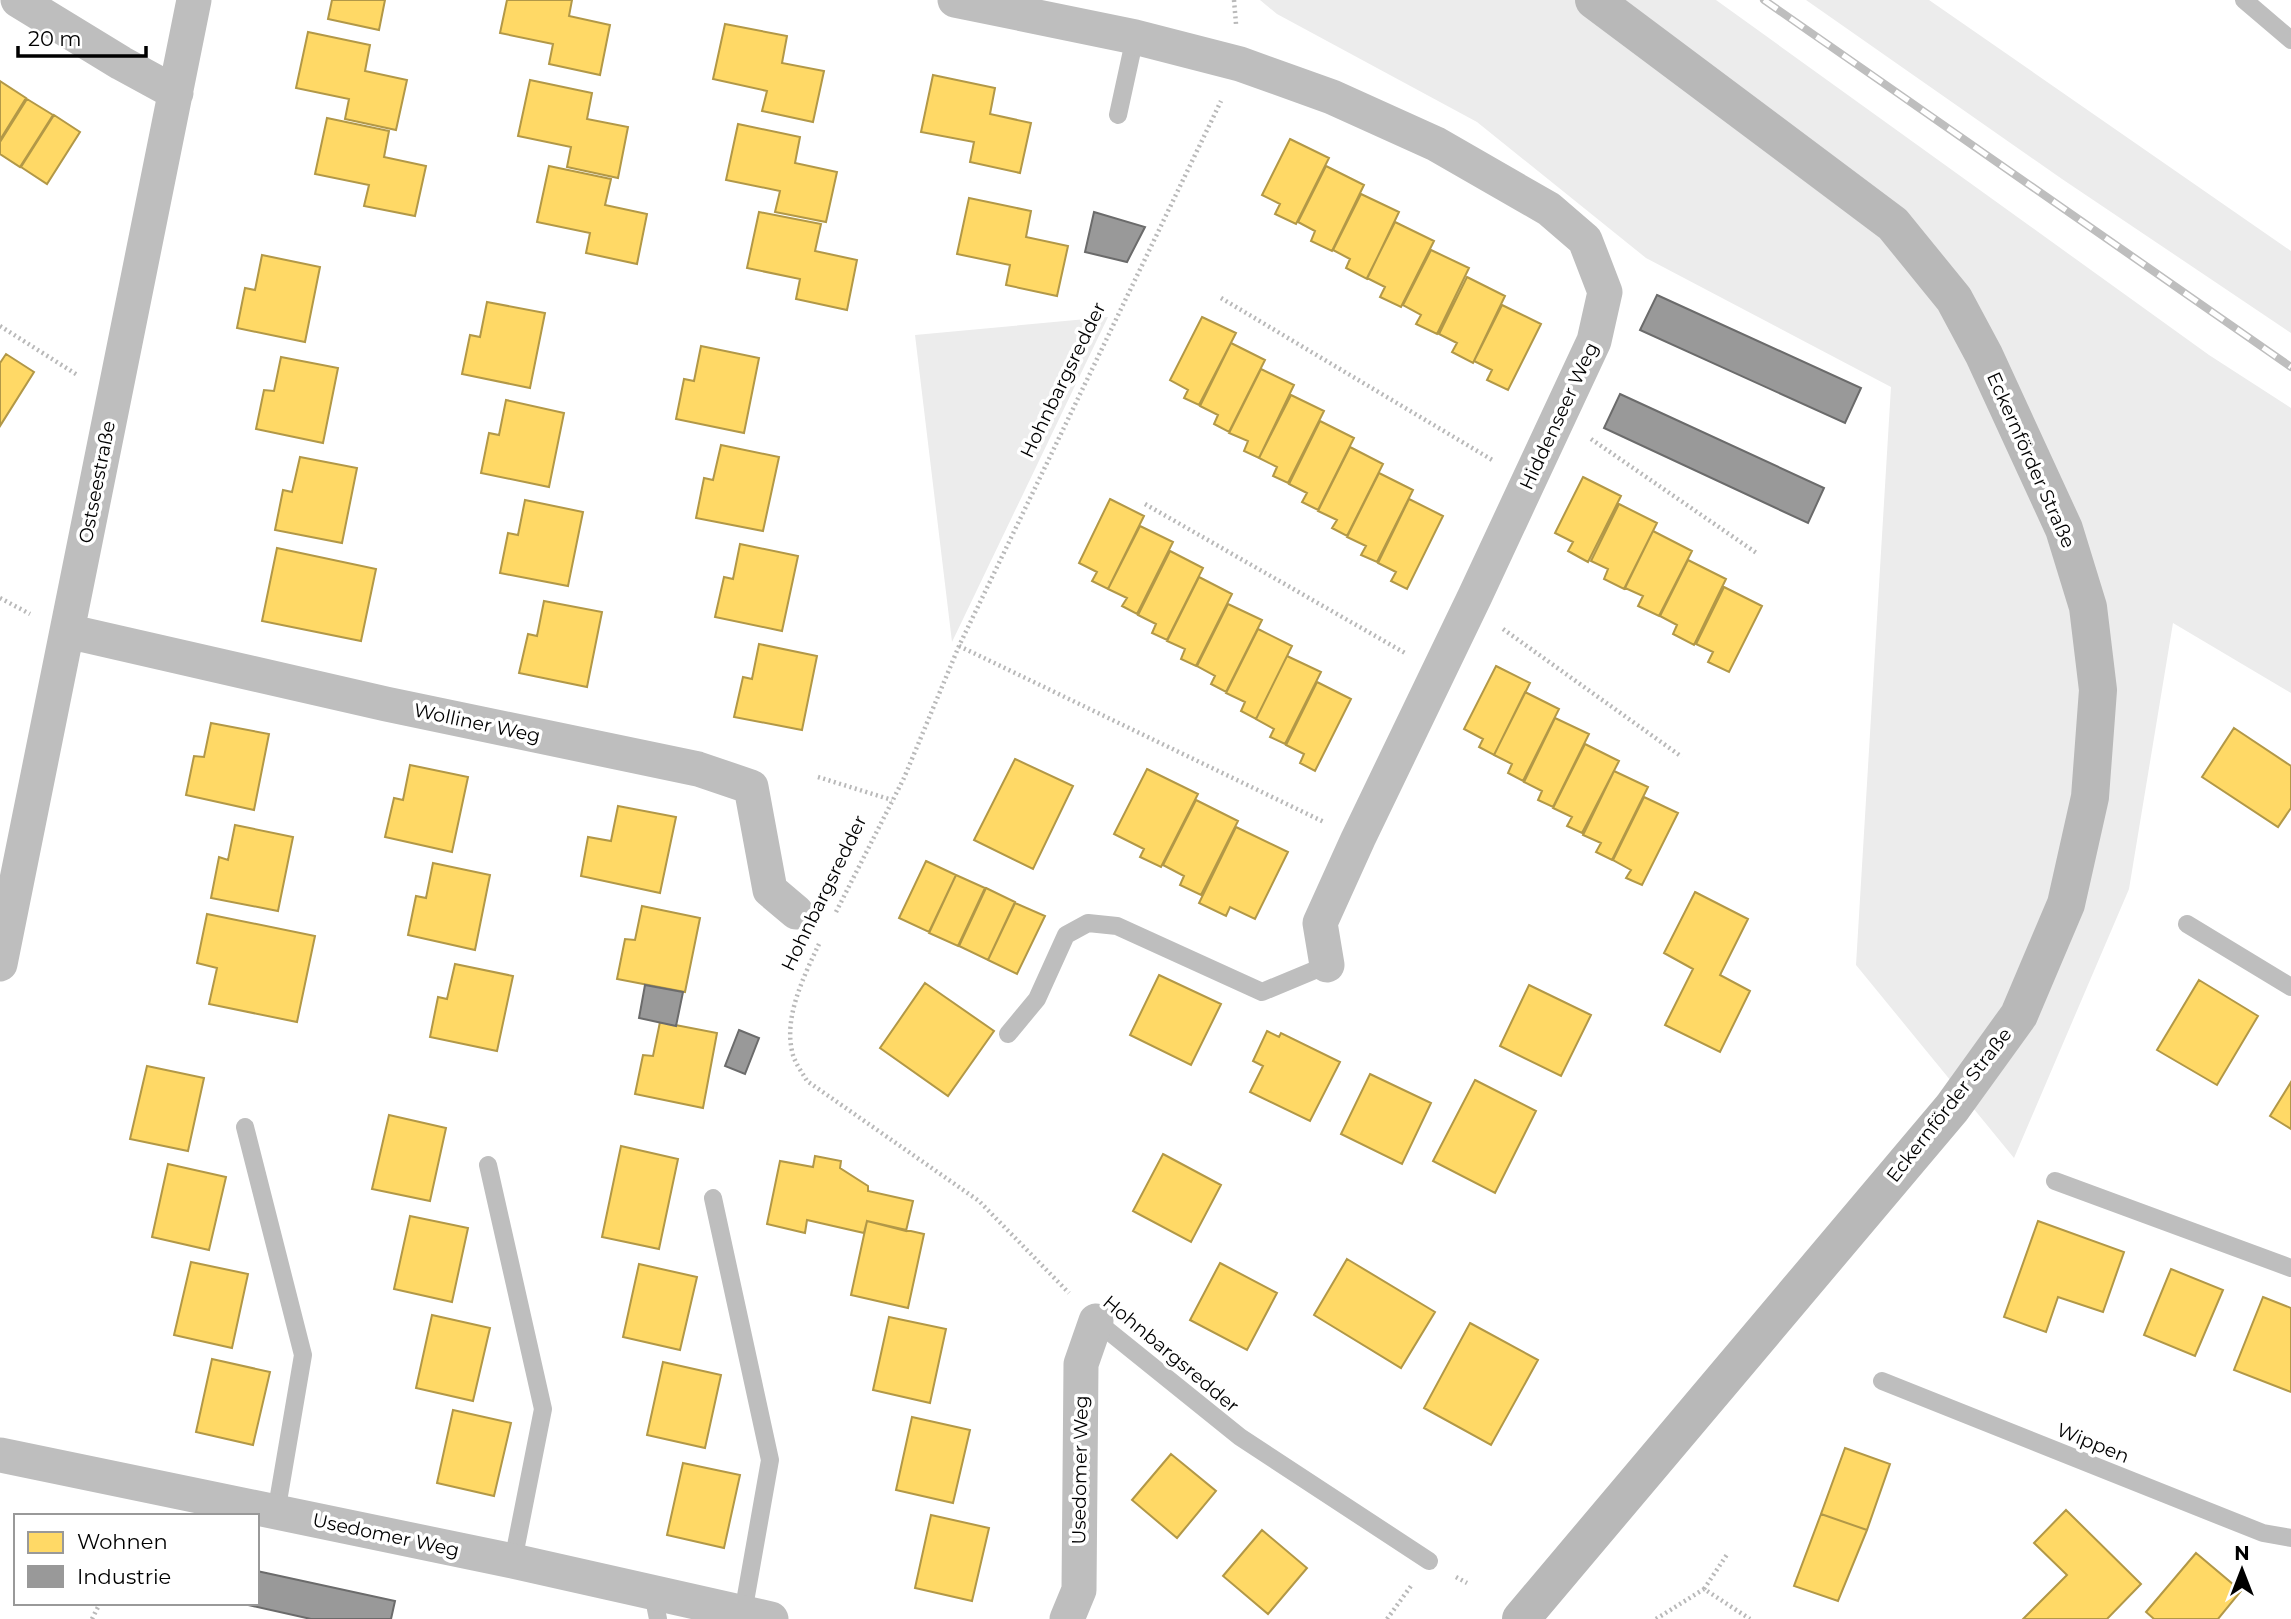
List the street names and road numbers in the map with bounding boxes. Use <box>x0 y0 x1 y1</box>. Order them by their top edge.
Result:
street label: Hohnbargsredder <box>1015 298 1111 462</box>
street label: Hiddenseer Weg <box>1515 339 1603 493</box>
street label: Eckernförder Straße <box>1982 369 2080 551</box>
street label: Ostseestraße <box>74 419 120 545</box>
street label: Wolliner Weg <box>412 698 542 748</box>
street label: Hohnbargsredder <box>776 811 872 975</box>
street label: Eckernförder Straße <box>1881 1023 2017 1187</box>
street label: Hohnbargsredder <box>1098 1290 1244 1418</box>
street label: Usedomer Weg <box>1067 1395 1093 1545</box>
street label: Wippen <box>2053 1418 2133 1468</box>
street label: Usedomer Weg <box>311 1508 461 1562</box>

